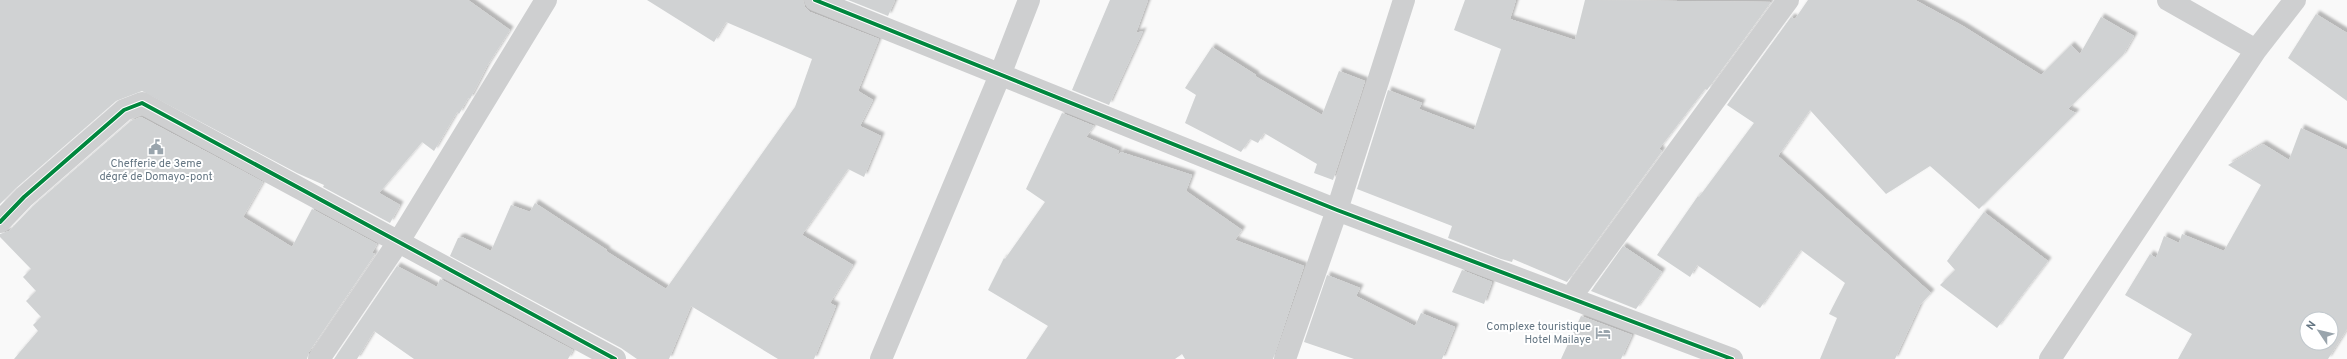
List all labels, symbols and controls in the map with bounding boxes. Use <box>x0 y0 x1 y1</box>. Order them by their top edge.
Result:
public building icon: Chefferie de 3eme dégré de Domayo-pont <box>147 138 165 156</box>
place label: Chefferie de 3eme dégré de Domayo-pont <box>99 157 213 184</box>
north arrow <box>2299 311 2339 351</box>
text: N <box>2304 319 2320 333</box>
place label: Complexe touristique Hotel Mailaye <box>1486 320 1591 347</box>
hotel icon: Complexe touristique Hotel Mailaye <box>1594 324 1612 342</box>

